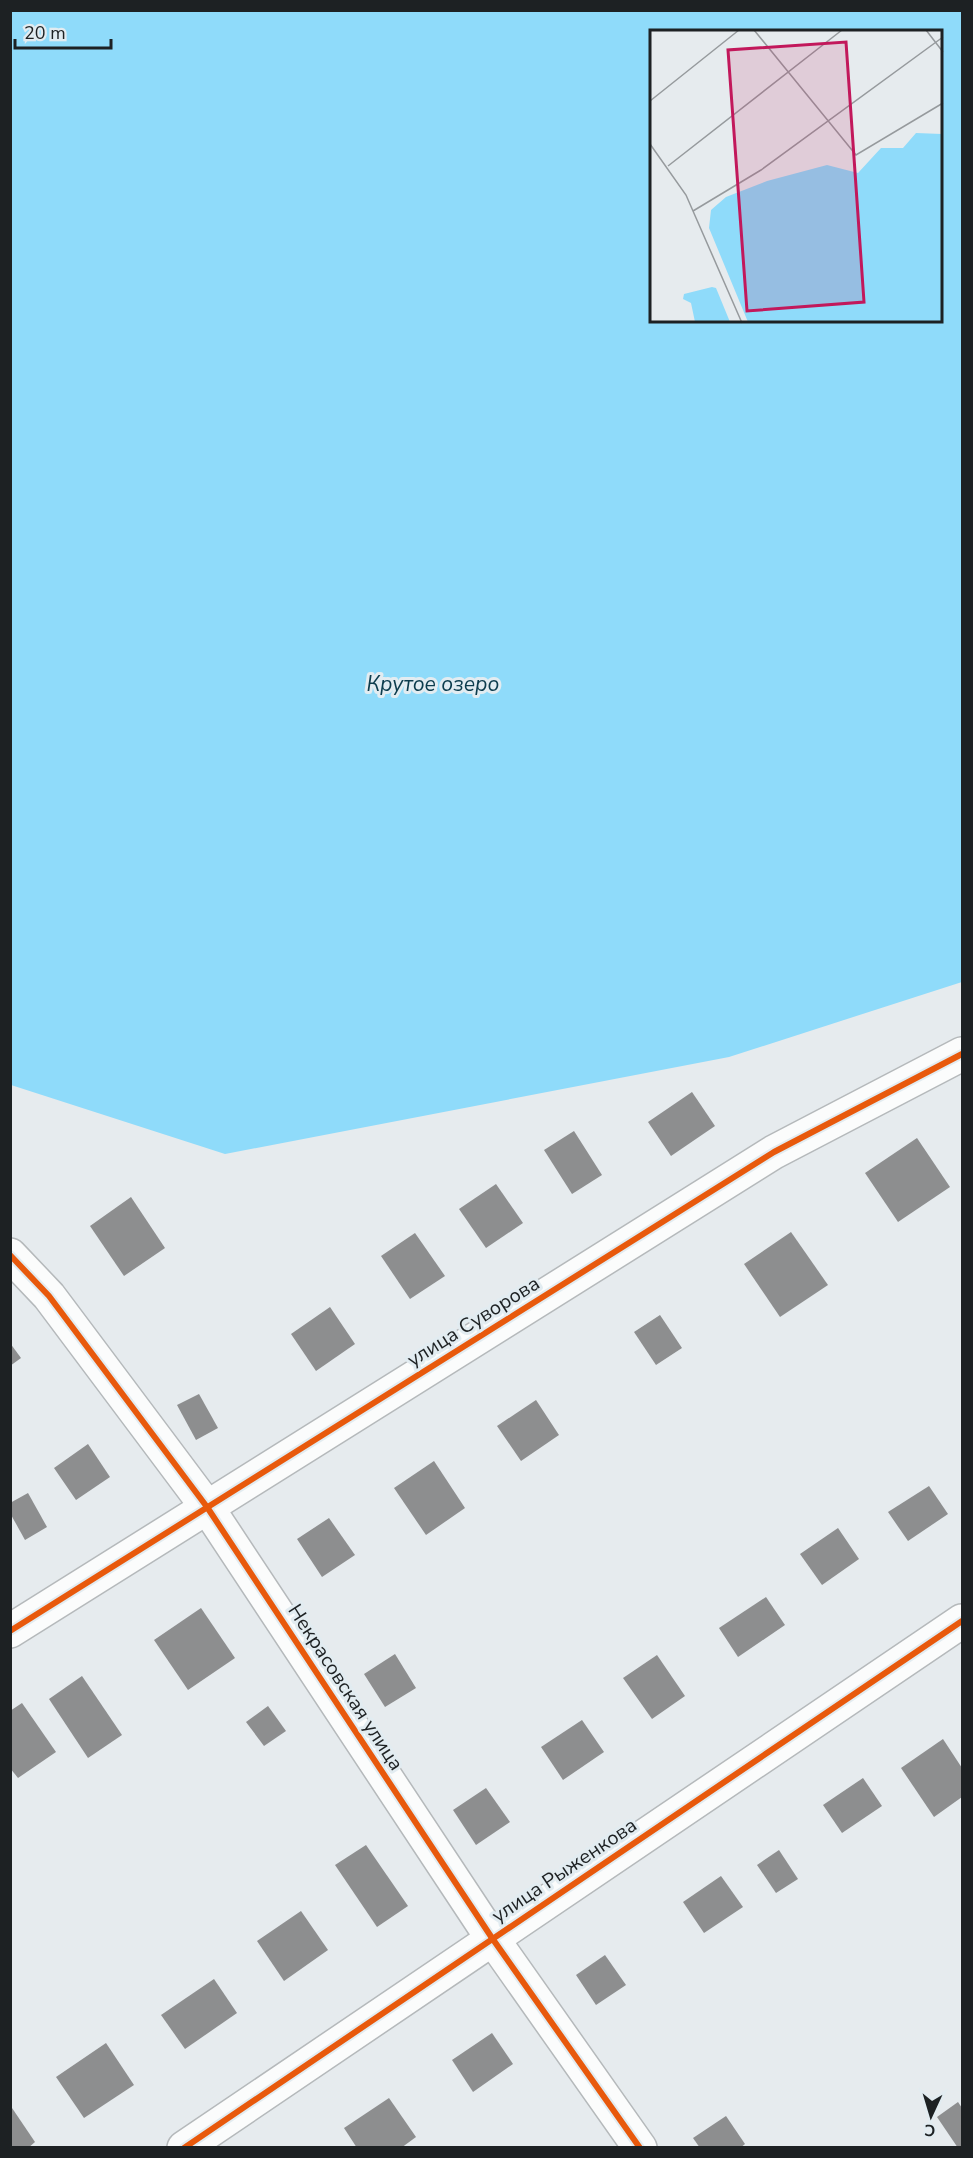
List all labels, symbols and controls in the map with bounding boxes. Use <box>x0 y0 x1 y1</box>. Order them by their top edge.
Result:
scale bar <box>15 12 111 50</box>
text: 20 m <box>24 21 66 45</box>
inset map <box>650 30 943 322</box>
water label: Крутое озеро <box>367 670 499 698</box>
street label: улица Суворова <box>402 1270 545 1373</box>
street label: Некрасовская улица <box>282 1599 410 1776</box>
street label: улица Рыженкова <box>486 1812 642 1929</box>
north arrow <box>901 2086 961 2146</box>
text: С <box>924 2119 936 2141</box>

